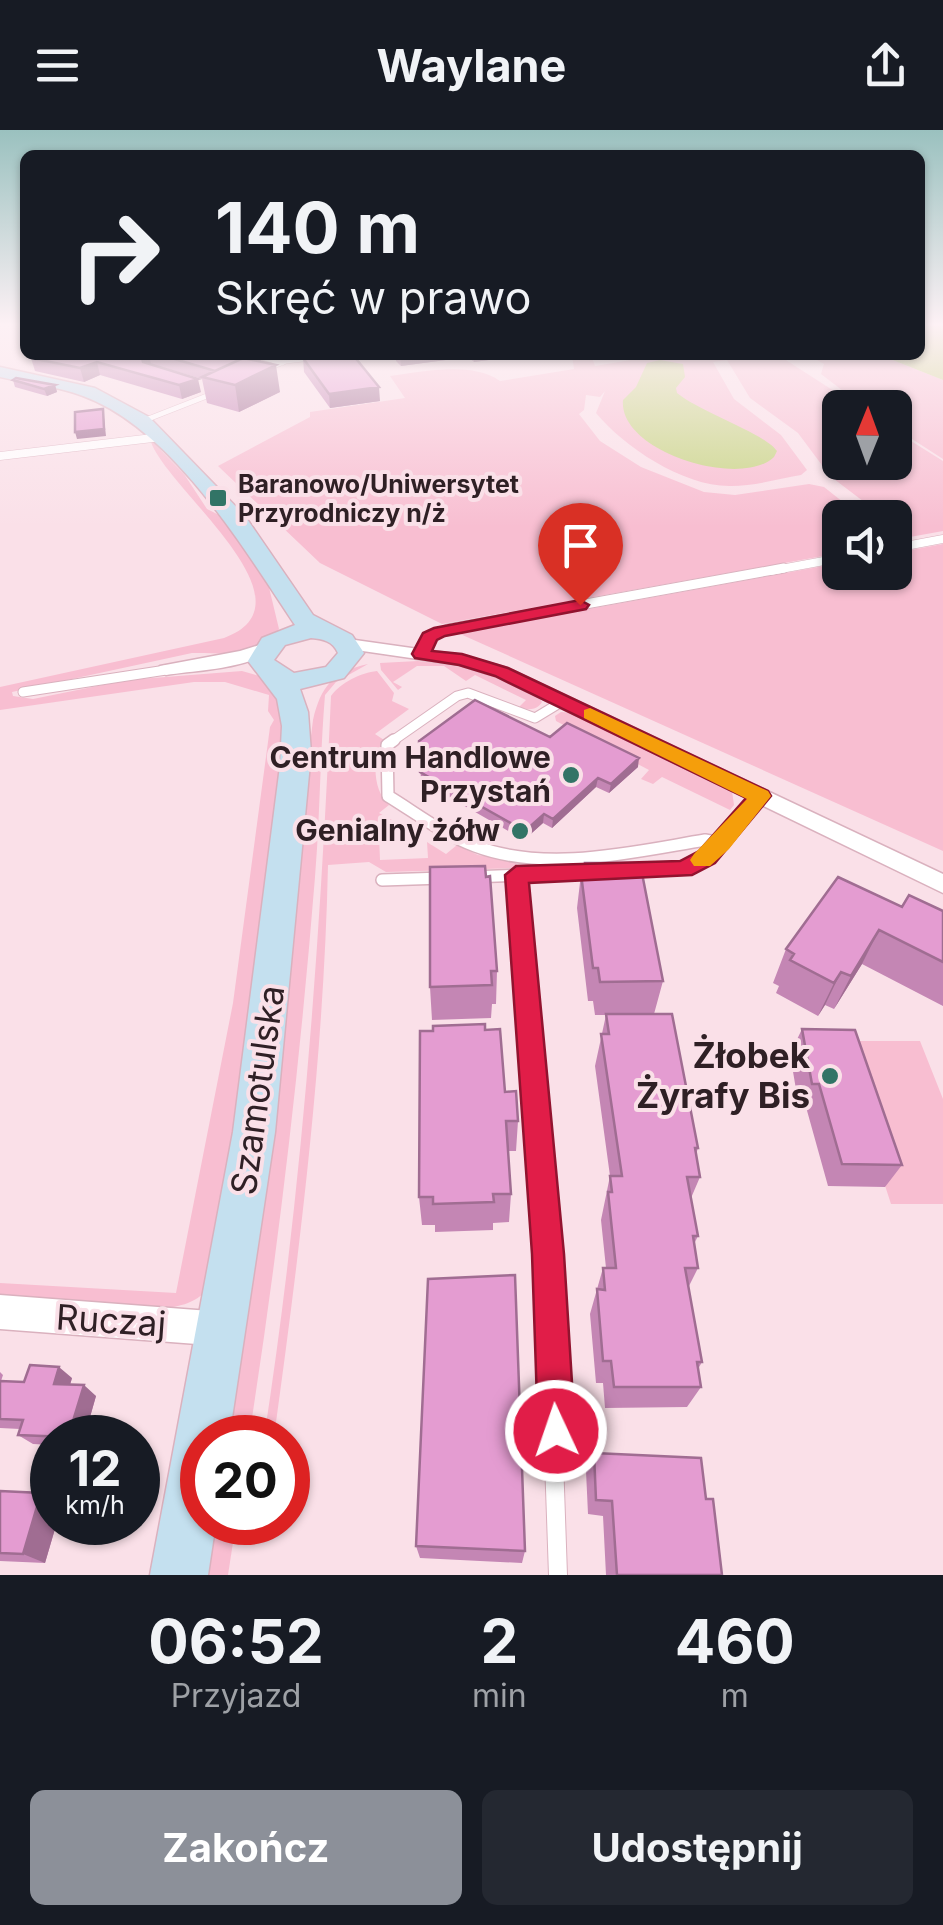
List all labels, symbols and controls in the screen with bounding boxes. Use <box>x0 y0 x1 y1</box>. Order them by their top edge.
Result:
icon: menu <box>30 38 85 93</box>
text: Waylane <box>377 38 566 93</box>
icon: share <box>858 38 913 93</box>
text: 140 m <box>215 185 420 270</box>
icon: right <box>50 190 180 320</box>
text: Skręć w prawo <box>215 270 532 325</box>
north arrow <box>822 390 912 480</box>
map controls <box>822 390 912 590</box>
place label: Baranowo/Uniwersytet Przyrodniczy n/ż <box>238 469 519 528</box>
marker: Baranowo/Uniwersytet Przyrodniczy n/ż <box>207 487 229 509</box>
button: sound <box>822 500 912 590</box>
pin <box>538 503 623 606</box>
icon: arrive <box>553 518 608 573</box>
place label: Centrum Handlowe Przystań <box>269 739 551 809</box>
marker: Centrum Handlowe Przystań <box>560 764 582 786</box>
place label: Genialny żółw <box>295 812 500 848</box>
marker: Genialny żółw <box>509 820 531 842</box>
street label: Szamotulska <box>222 982 292 1197</box>
place label: Żłobek Żyrafy Bis <box>636 1034 811 1116</box>
marker: Żłobek Żyrafy Bis <box>819 1065 841 1087</box>
street label: Ruczaj <box>55 1295 167 1345</box>
position arrow <box>504 1379 608 1483</box>
speed limit sign: 20 <box>180 1415 310 1545</box>
text: 12 <box>68 1438 122 1498</box>
text: km/h <box>65 1490 125 1520</box>
text: 06:52 <box>148 1605 324 1677</box>
text: 2 <box>480 1605 518 1677</box>
text: 460 <box>675 1605 795 1677</box>
text: Przyjazd <box>171 1676 301 1715</box>
text: min <box>472 1676 527 1715</box>
text: m <box>721 1676 749 1715</box>
button: Zakończ <box>30 1790 462 1905</box>
button: Udostępnij <box>482 1790 913 1905</box>

